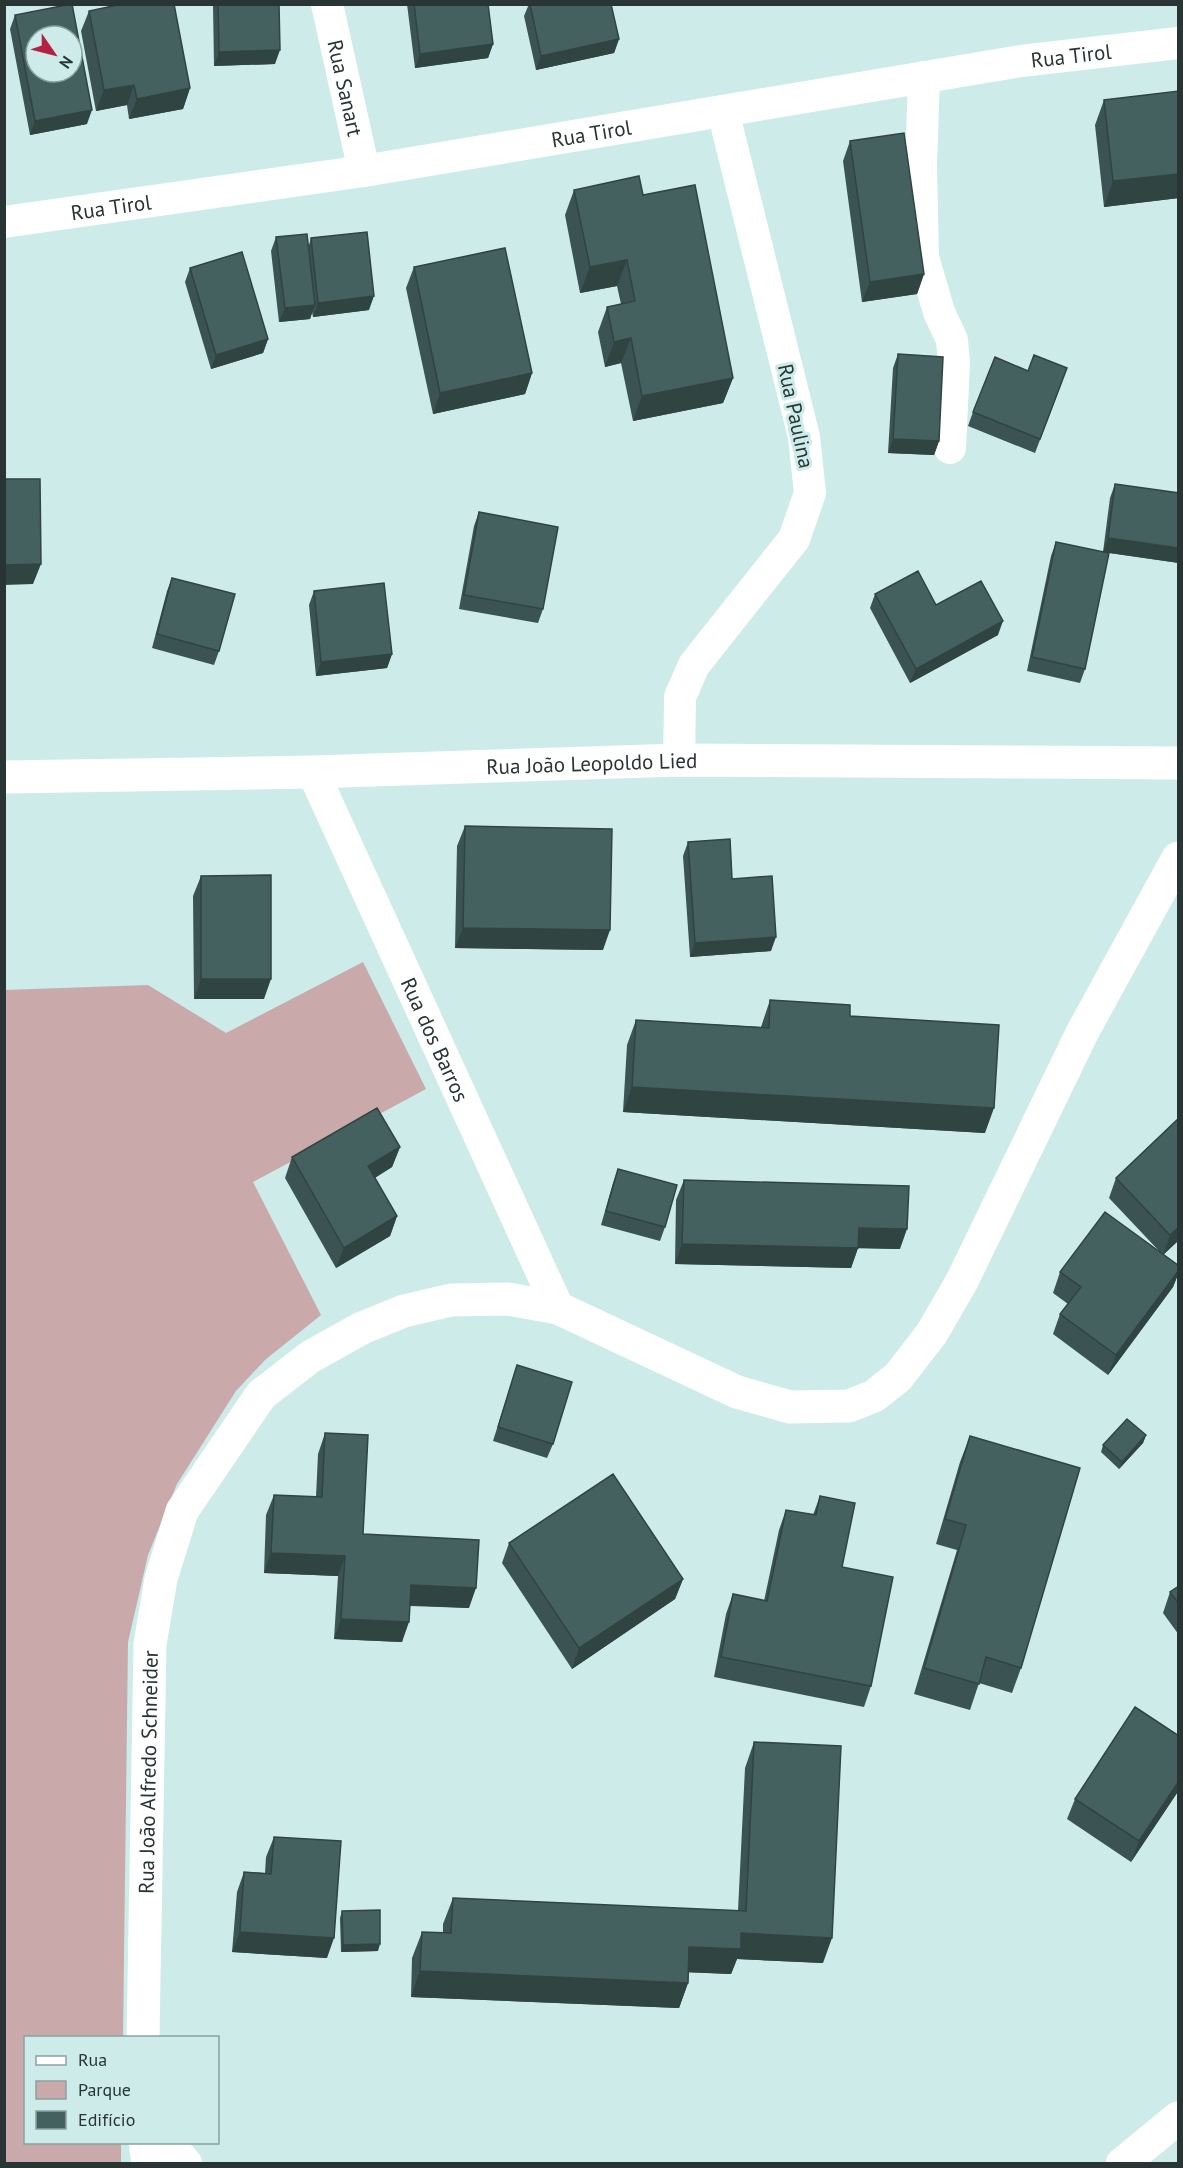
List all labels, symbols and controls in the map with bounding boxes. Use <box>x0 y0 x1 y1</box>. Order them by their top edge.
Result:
north arrow <box>24 24 84 84</box>
street label: Rua Sanart <box>322 37 369 139</box>
street label: Rua Tirol <box>1029 37 1113 73</box>
text: N <box>55 53 77 73</box>
street label: Rua Tirol <box>549 113 633 153</box>
street label: Rua Tirol <box>69 188 153 226</box>
street label: Rua Paulina <box>772 361 820 471</box>
street label: Rua João Leopoldo Lied <box>486 746 697 780</box>
street label: Rua dos Barros <box>395 973 475 1106</box>
street label: Rua João Alfredo Schneider <box>132 1650 163 1894</box>
legend <box>24 2036 219 2144</box>
text: Rua <box>78 2048 107 2071</box>
text: Parque <box>78 2078 131 2101</box>
text: Edifício <box>78 2108 135 2131</box>

